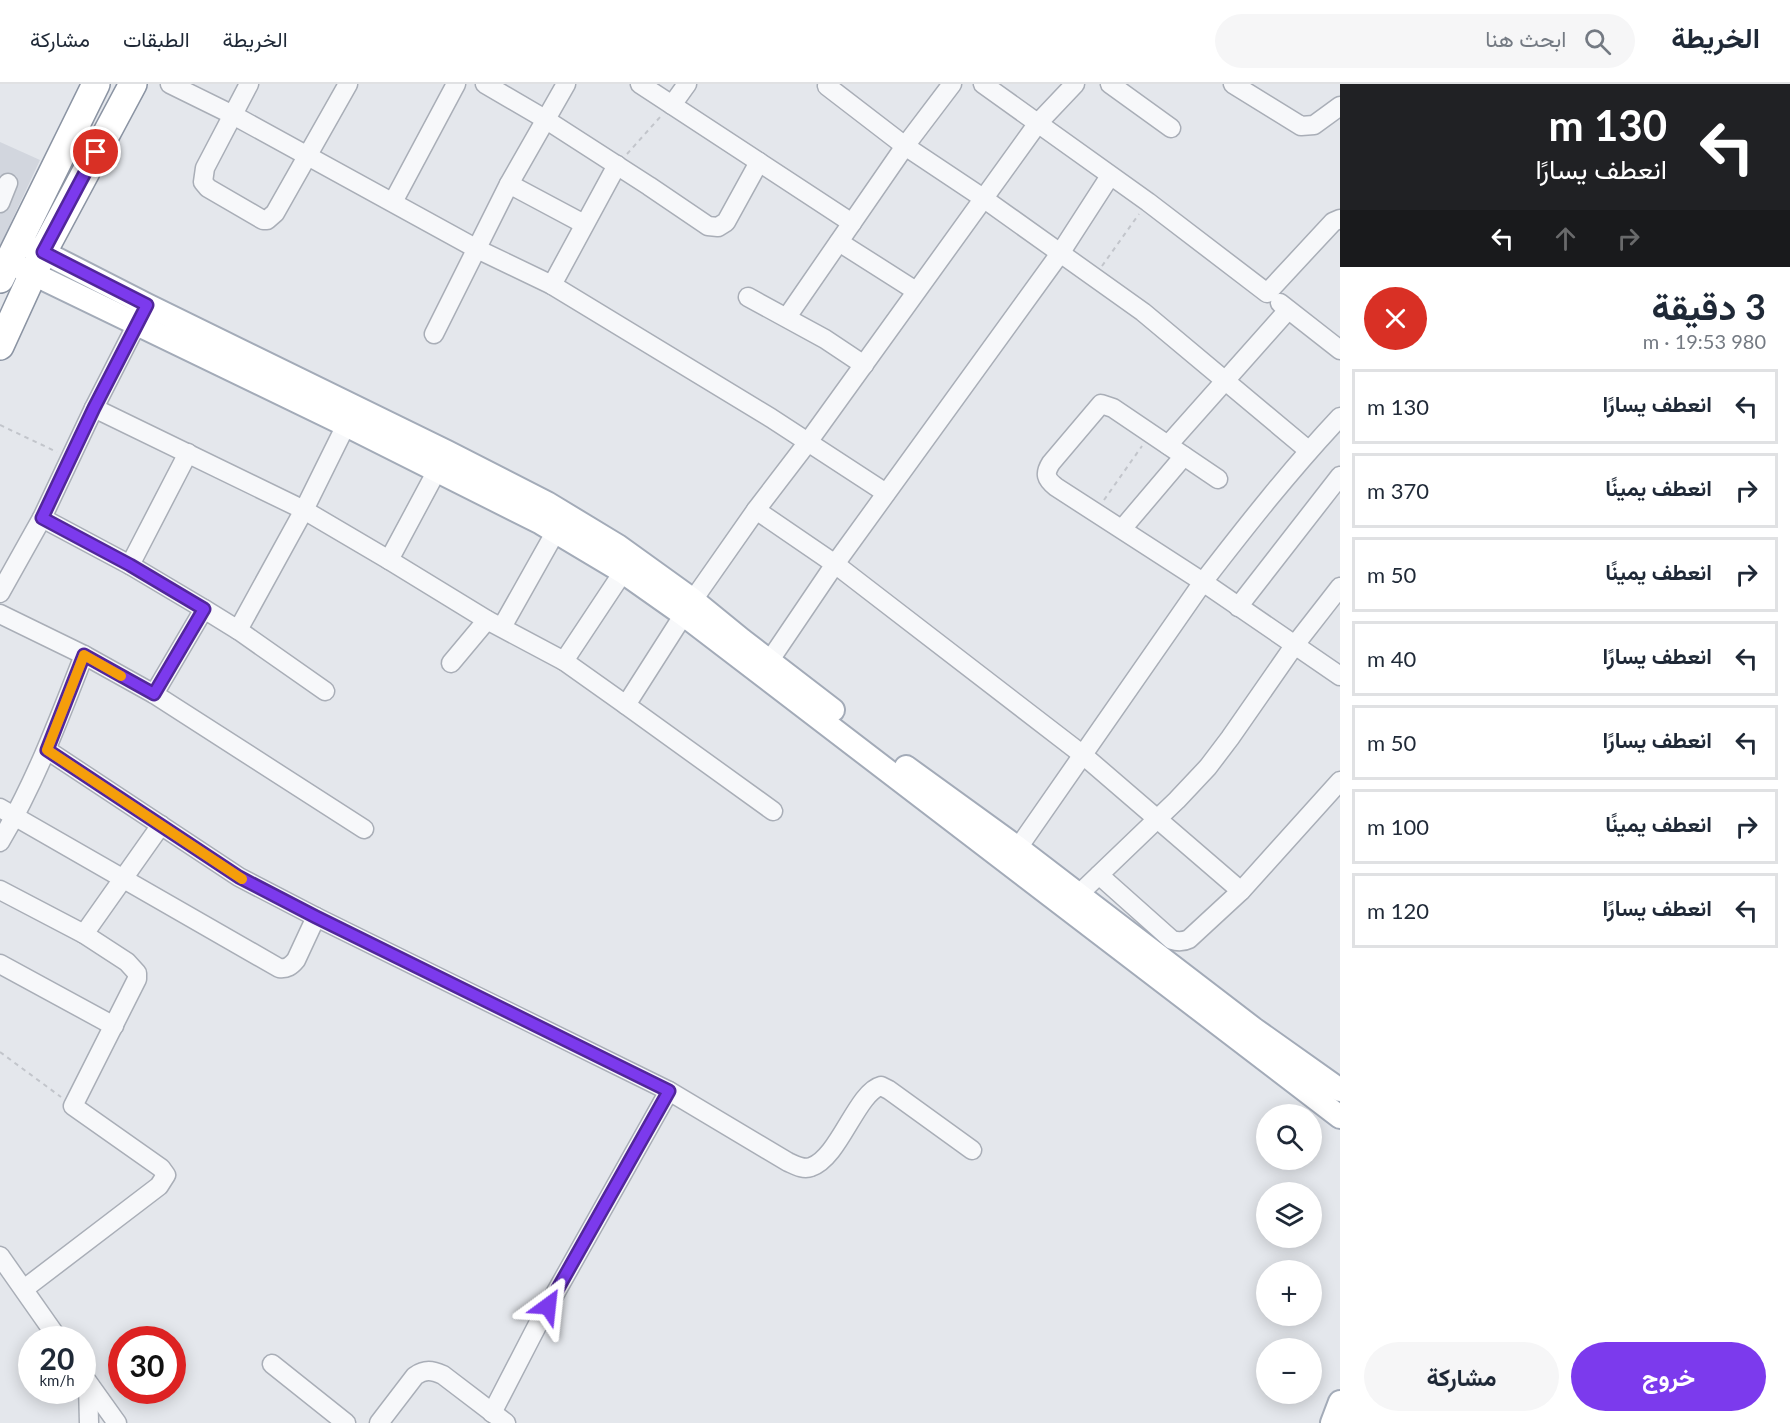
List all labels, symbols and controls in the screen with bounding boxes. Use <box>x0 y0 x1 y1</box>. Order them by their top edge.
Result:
search box <box>1215 14 1635 68</box>
text: الخريطة <box>1671 20 1760 54</box>
text: ابحث هنا <box>1485 25 1566 52</box>
icon: search <box>1581 25 1614 58</box>
text: مشاركة <box>30 26 90 51</box>
text: الطبقات <box>123 26 190 51</box>
text: الخريطة <box>223 26 288 51</box>
text: 130 m <box>1549 100 1667 150</box>
icon: left <box>1688 108 1766 186</box>
pin <box>70 126 121 177</box>
icon: arrive <box>79 135 112 168</box>
text: انعطف يسارًا <box>1535 152 1667 185</box>
icon: left <box>1486 222 1519 255</box>
icon: ahead <box>1549 222 1582 255</box>
icon: right <box>1612 222 1645 255</box>
text: 3 دقيقة <box>1651 284 1766 328</box>
button: close <box>1364 287 1427 350</box>
text: 980 m · 19:53 <box>1643 329 1766 353</box>
text: انعطف يسارًا <box>1603 390 1712 417</box>
icon: left <box>1730 390 1763 423</box>
text: 130 m <box>1367 393 1429 420</box>
text: انعطف يمينًا <box>1605 474 1712 501</box>
icon: right <box>1730 474 1763 507</box>
text: 370 m <box>1367 477 1429 504</box>
text: انعطف يمينًا <box>1605 558 1712 585</box>
icon: right <box>1730 558 1763 591</box>
text: 50 m <box>1367 561 1416 588</box>
text: انعطف يسارًا <box>1603 642 1712 669</box>
icon: left <box>1730 642 1763 675</box>
text: 40 m <box>1367 645 1416 672</box>
text: انعطف يسارًا <box>1603 726 1712 753</box>
icon: left <box>1730 726 1763 759</box>
text: 50 m <box>1367 729 1416 756</box>
text: انعطف يمينًا <box>1605 810 1712 837</box>
icon: right <box>1730 810 1763 843</box>
text: 100 m <box>1367 813 1429 840</box>
text: انعطف يسارًا <box>1603 894 1712 921</box>
icon: left <box>1730 894 1763 927</box>
text: 120 m <box>1367 897 1429 924</box>
map controls <box>1256 1104 1322 1404</box>
button: search <box>1256 1104 1322 1170</box>
button: layers <box>1256 1182 1322 1248</box>
button: + <box>1256 1260 1322 1326</box>
position arrow <box>516 1274 580 1338</box>
speed limit sign: 30 <box>108 1326 186 1404</box>
button: − <box>1256 1338 1322 1404</box>
text: 20 <box>40 1340 74 1376</box>
button: مشاركة <box>1364 1342 1559 1411</box>
button: خروج <box>1571 1342 1766 1411</box>
text: km/h <box>39 1371 75 1389</box>

